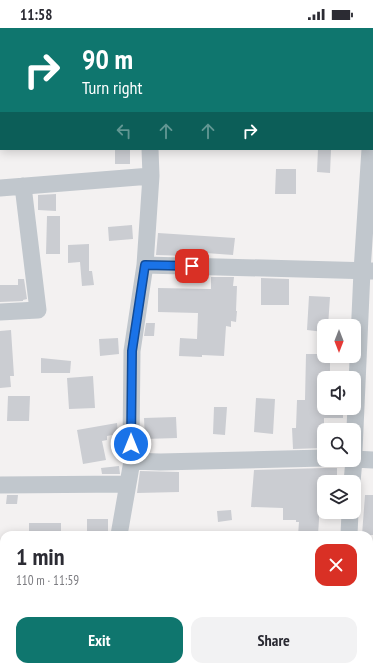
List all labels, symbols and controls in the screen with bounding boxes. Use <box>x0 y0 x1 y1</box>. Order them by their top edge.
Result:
text: 11:58 <box>20 5 52 24</box>
text: 90 m <box>82 40 133 77</box>
icon: right <box>16 44 68 96</box>
text: Turn right <box>82 76 142 99</box>
icon: left <box>113 120 135 142</box>
icon: ahead <box>155 120 177 142</box>
icon: ahead <box>197 120 219 142</box>
icon: right <box>239 120 261 142</box>
pin <box>175 249 209 283</box>
icon: arrive <box>181 255 203 277</box>
north arrow <box>317 319 361 363</box>
map controls <box>317 319 361 519</box>
button: sound <box>317 371 361 415</box>
position arrow <box>110 423 152 465</box>
button: search <box>317 423 361 467</box>
button: layers <box>317 475 361 519</box>
text: 1 min <box>16 541 64 572</box>
button: close <box>315 544 357 586</box>
text: 110 m · 11:59 <box>16 572 79 589</box>
button: Exit <box>16 617 183 663</box>
button: Share <box>191 617 357 663</box>

